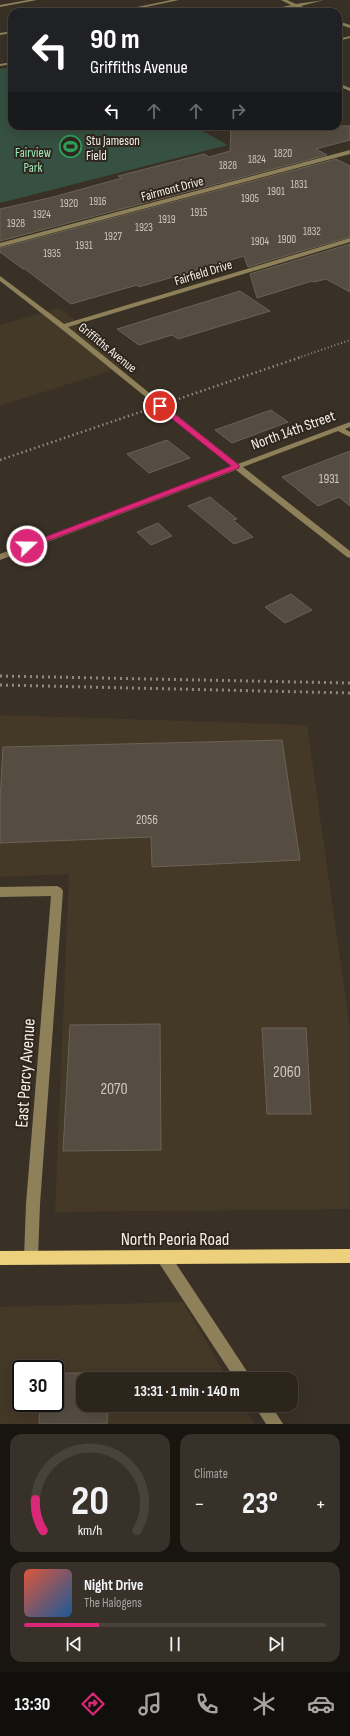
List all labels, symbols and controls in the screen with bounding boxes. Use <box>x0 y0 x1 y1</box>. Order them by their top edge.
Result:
text: 90 m <box>90 23 140 56</box>
icon: left <box>24 24 76 76</box>
text: Griffiths Avenue <box>90 57 188 78</box>
icon: left <box>101 100 123 122</box>
icon: ahead <box>143 100 165 122</box>
icon: ahead <box>185 100 207 122</box>
icon: right <box>227 100 249 122</box>
place label: Stu Jameson Field <box>86 133 140 164</box>
sports icon: Stu Jameson Field <box>58 134 84 160</box>
park label: Fairview Park <box>15 145 52 176</box>
house number: 1820 <box>274 147 292 160</box>
house number: 1824 <box>248 153 266 166</box>
house number: 1828 <box>219 159 237 172</box>
street label: Fairmont Drive <box>139 173 205 205</box>
house number: 1831 <box>290 178 308 191</box>
house number: 1901 <box>267 185 285 198</box>
house number: 1905 <box>241 192 259 205</box>
house number: 1916 <box>89 195 107 208</box>
house number: 1920 <box>60 197 78 210</box>
house number: 1915 <box>191 206 207 219</box>
house number: 1924 <box>33 208 51 221</box>
house number: 1919 <box>158 213 176 226</box>
house number: 1928 <box>7 217 25 230</box>
house number: 1923 <box>135 221 153 234</box>
house number: 1832 <box>303 225 321 238</box>
house number: 1927 <box>104 230 122 243</box>
house number: 1900 <box>278 233 296 246</box>
house number: 1904 <box>251 235 270 248</box>
house number: 1931 <box>75 239 93 252</box>
house number: 1935 <box>43 247 61 260</box>
street label: Fairfield Drive <box>172 257 234 289</box>
street label: Griffiths Avenue <box>75 319 140 376</box>
pin <box>143 389 177 423</box>
icon: arrive <box>149 395 171 417</box>
street label: North 14th Street <box>248 406 338 454</box>
house number: 1931 <box>319 471 340 487</box>
position arrow <box>6 525 48 567</box>
house number: 2056 <box>136 812 158 828</box>
street label: East Percy Avenue <box>11 1018 40 1128</box>
house number: 2060 <box>273 1063 301 1082</box>
house number: 2070 <box>100 1080 128 1099</box>
street label: North Peoria Road <box>121 1229 229 1250</box>
speed limit sign: 30 <box>12 1360 64 1412</box>
text: 13:31 · 1 min · 140 m <box>134 1382 240 1401</box>
text: Climate <box>194 1466 228 1482</box>
text: 20 <box>71 1477 109 1526</box>
text: 23° <box>242 1486 278 1522</box>
text: − <box>194 1491 205 1518</box>
text: + <box>315 1491 326 1518</box>
text: km/h <box>78 1522 102 1539</box>
text: Night Drive <box>84 1576 143 1595</box>
text: The Halogens <box>84 1595 142 1611</box>
icon: previous <box>63 1633 85 1655</box>
icon: pause <box>164 1633 186 1655</box>
icon: next <box>265 1633 287 1655</box>
icon: directions <box>79 1690 107 1718</box>
icon: music <box>136 1690 164 1718</box>
icon: phone <box>193 1690 221 1718</box>
icon: climate <box>250 1690 278 1718</box>
icon: car <box>307 1690 335 1718</box>
text: 13:30 <box>15 1694 50 1715</box>

